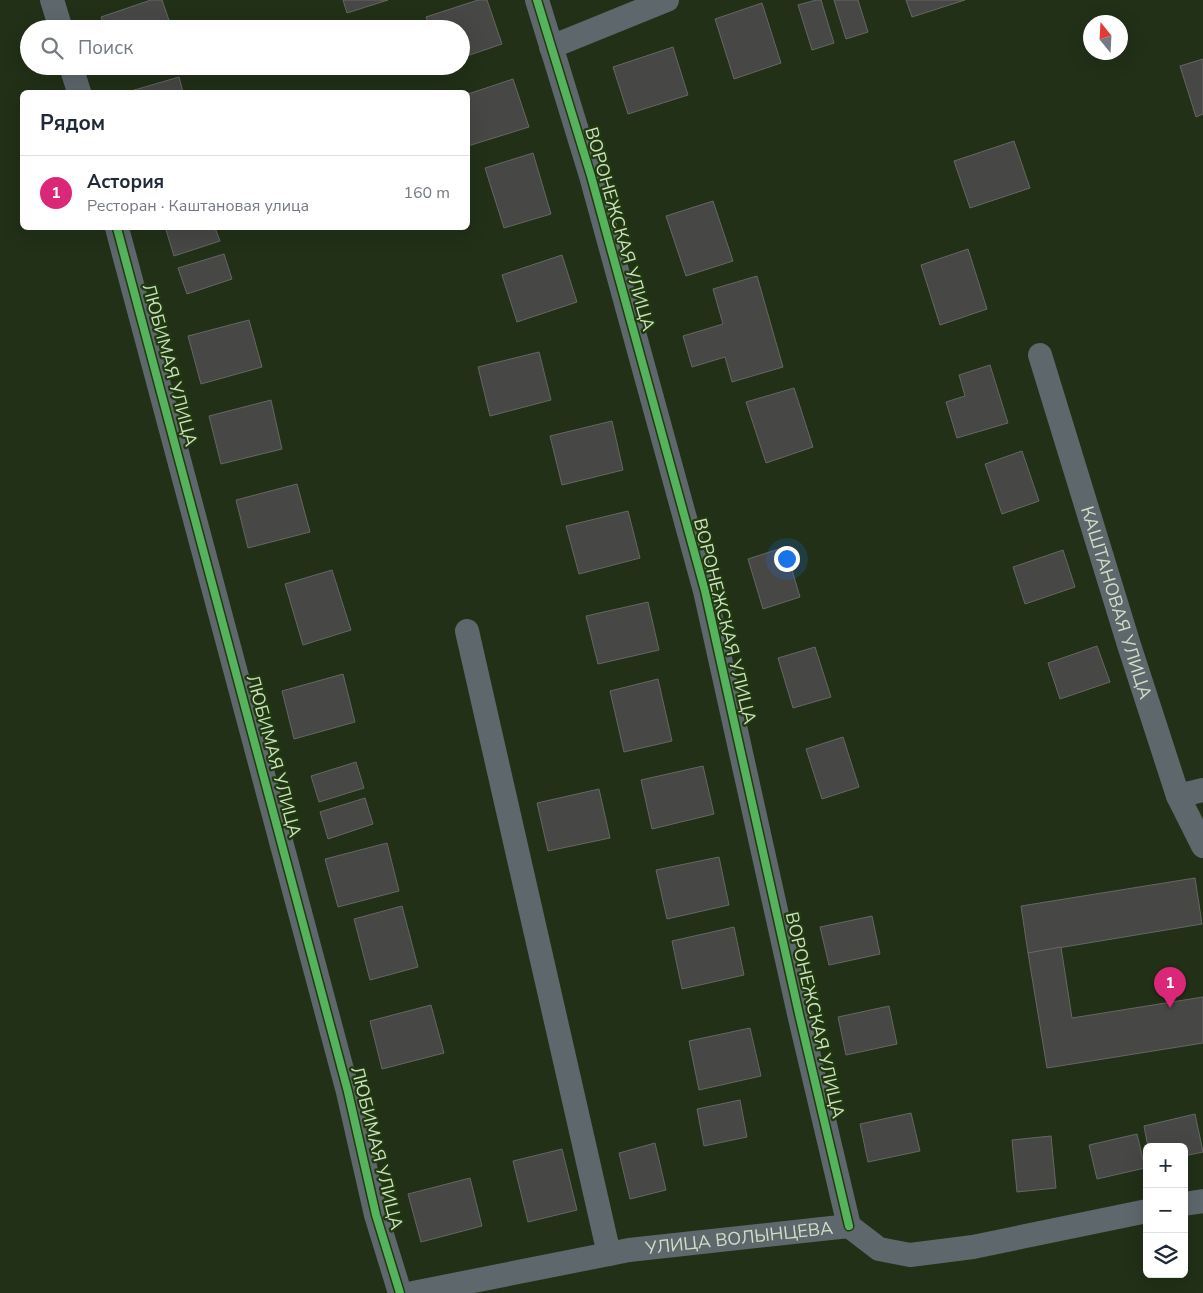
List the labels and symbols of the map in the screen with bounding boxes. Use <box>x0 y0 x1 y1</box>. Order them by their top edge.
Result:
north arrow <box>1083 15 1128 60</box>
street label: ВОРОНЕЖСКАЯ УЛИЦА <box>579 124 661 334</box>
street label: ЛЮБИМАЯ УЛИЦА <box>137 281 203 449</box>
street label: КАШТАНОВАЯ УЛИЦА <box>1075 503 1158 702</box>
street label: ВОРОНЕЖСКАЯ УЛИЦА <box>688 516 762 726</box>
your location <box>774 546 800 572</box>
street label: ЛЮБИМАЯ УЛИЦА <box>241 672 307 840</box>
street label: ВОРОНЕЖСКАЯ УЛИЦА <box>780 909 850 1121</box>
pin: 1 <box>1154 967 1186 1008</box>
street label: ЛЮБИМАЯ УЛИЦА <box>345 1064 409 1232</box>
street label: УЛИЦА ВОЛЫНЦЕВА <box>643 1216 834 1260</box>

